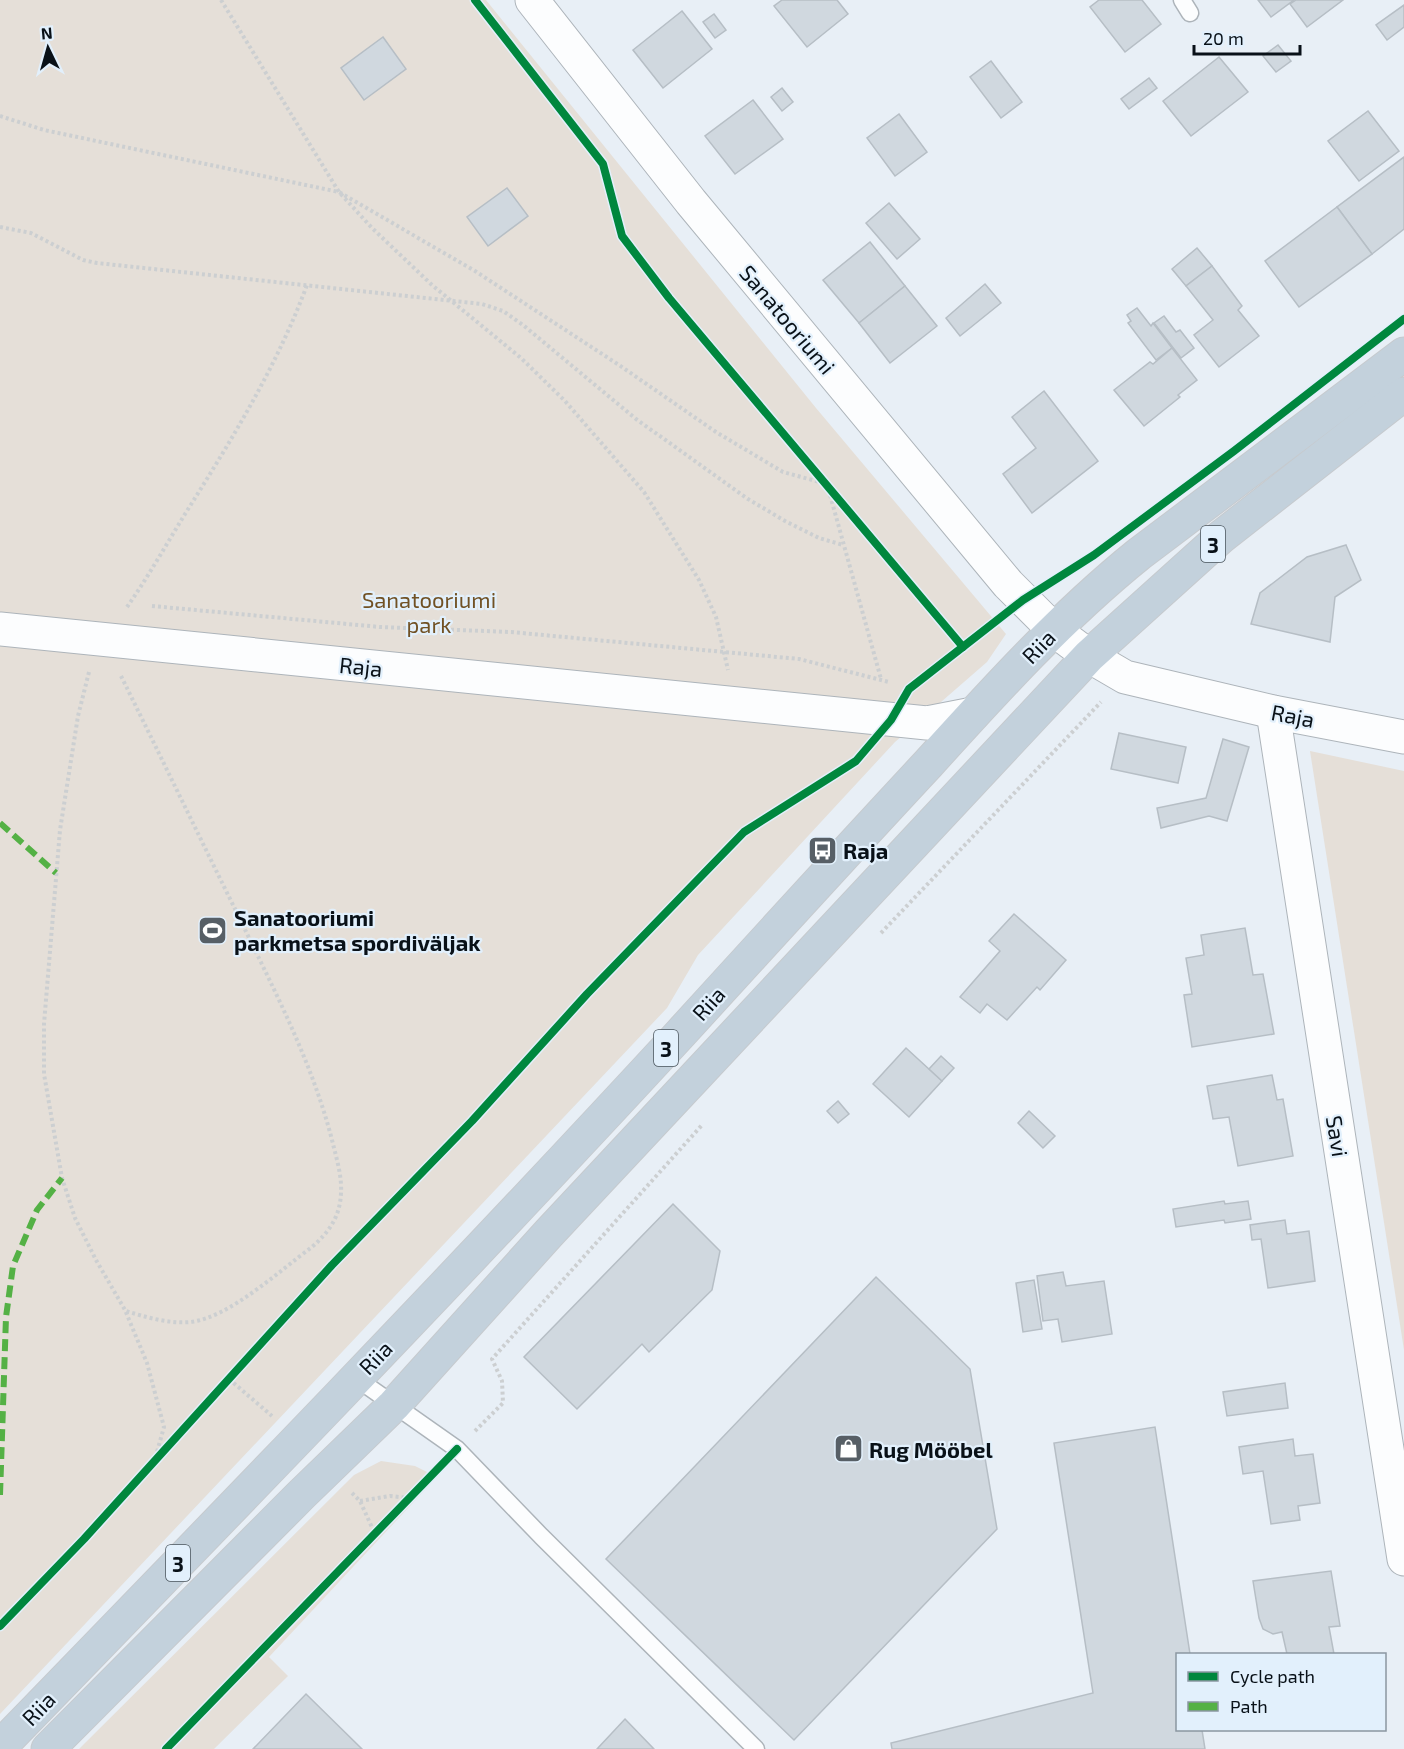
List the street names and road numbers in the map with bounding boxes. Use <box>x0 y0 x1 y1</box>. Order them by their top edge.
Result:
street label: Sanatooriumi <box>735 259 841 379</box>
road number: 3 <box>1201 526 1225 562</box>
street label: Riia <box>1016 624 1060 668</box>
street label: Raja <box>338 651 384 682</box>
street label: Raja <box>1269 698 1317 733</box>
street label: Riia <box>686 981 730 1025</box>
road number: 3 <box>654 1030 678 1066</box>
street label: Savi <box>1322 1113 1354 1159</box>
street label: Riia <box>353 1335 397 1379</box>
road number: 3 <box>166 1545 190 1581</box>
street label: Riia <box>16 1686 60 1730</box>

